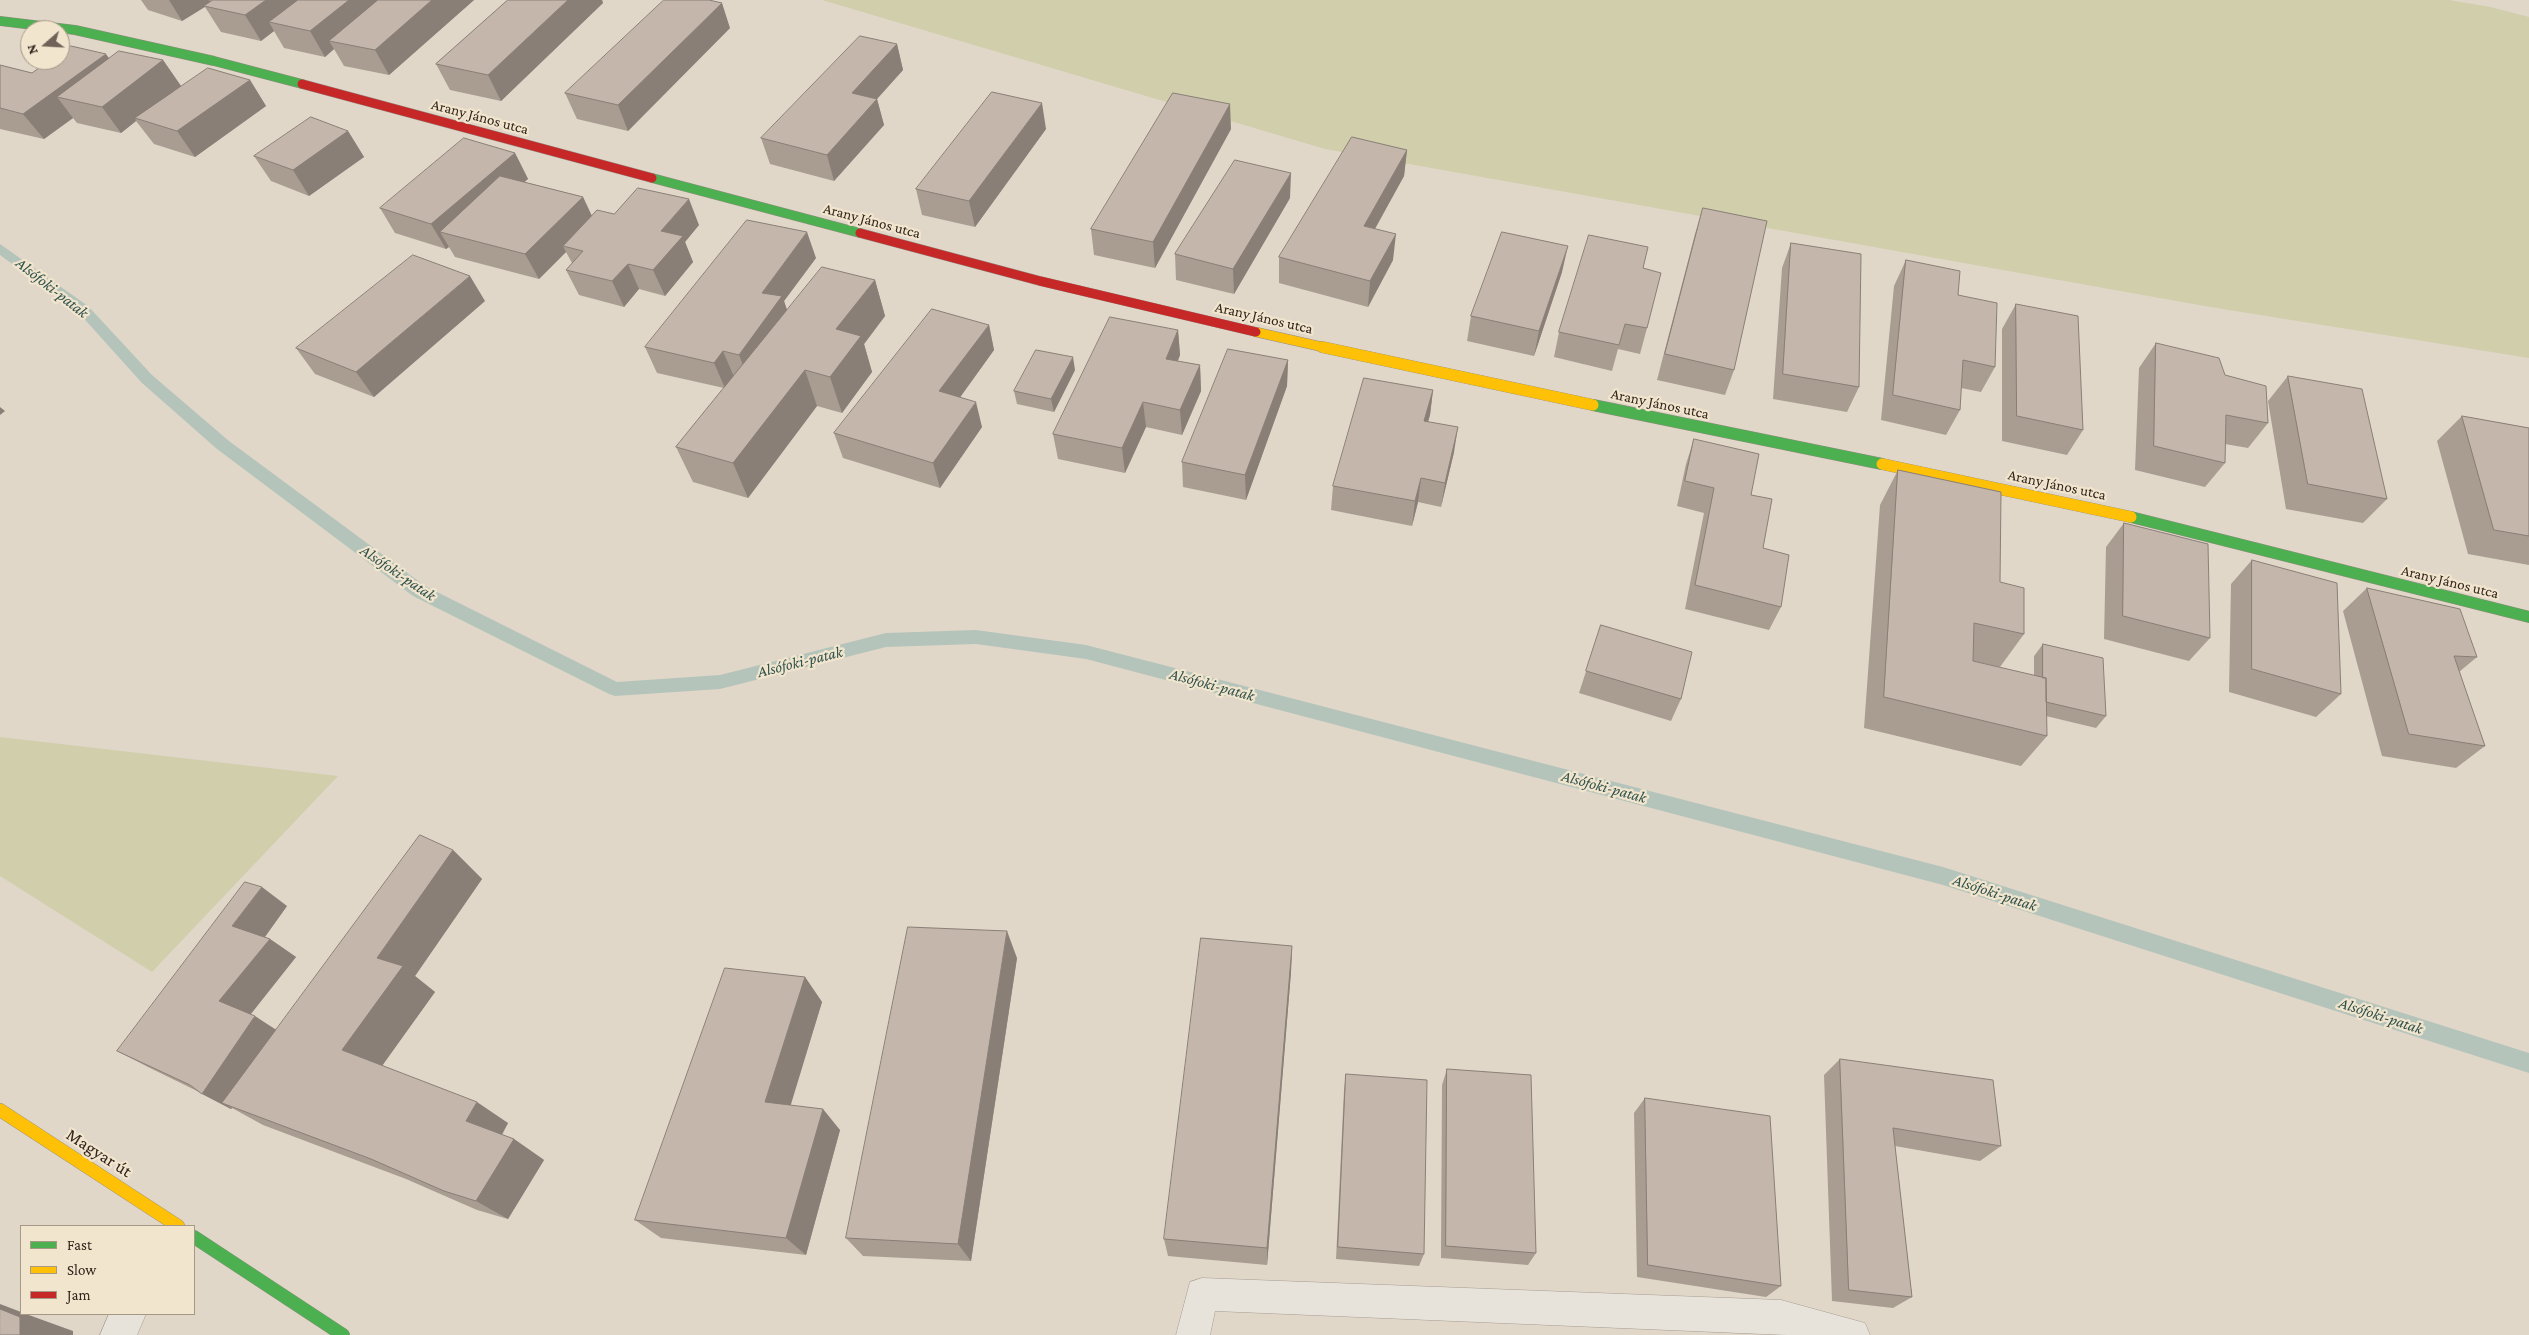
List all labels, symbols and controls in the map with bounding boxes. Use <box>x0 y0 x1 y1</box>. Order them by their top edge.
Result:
north arrow <box>20 20 70 70</box>
text: N <box>23 42 41 57</box>
street label: Arany János utca <box>429 95 531 139</box>
street label: Arany János utca <box>821 199 923 243</box>
water label: Alsófoki-patak <box>12 254 92 322</box>
street label: Arany János utca <box>1213 298 1315 338</box>
street label: Arany János utca <box>1609 385 1711 423</box>
street label: Arany János utca <box>2006 466 2108 504</box>
water label: Alsófoki-patak <box>357 541 439 605</box>
street label: Arany János utca <box>2399 561 2501 603</box>
water label: Alsófoki-patak <box>755 642 845 682</box>
water label: Alsófoki-patak <box>1167 664 1257 706</box>
water label: Alsófoki-patak <box>1559 766 1649 808</box>
water label: Alsófoki-patak <box>1951 870 2039 916</box>
water label: Alsófoki-patak <box>2337 993 2425 1039</box>
street label: Magyar út <box>62 1124 136 1182</box>
legend <box>20 1225 195 1315</box>
text: Fast <box>67 1237 92 1253</box>
text: Slow <box>67 1262 96 1278</box>
text: Jam <box>67 1287 90 1303</box>

